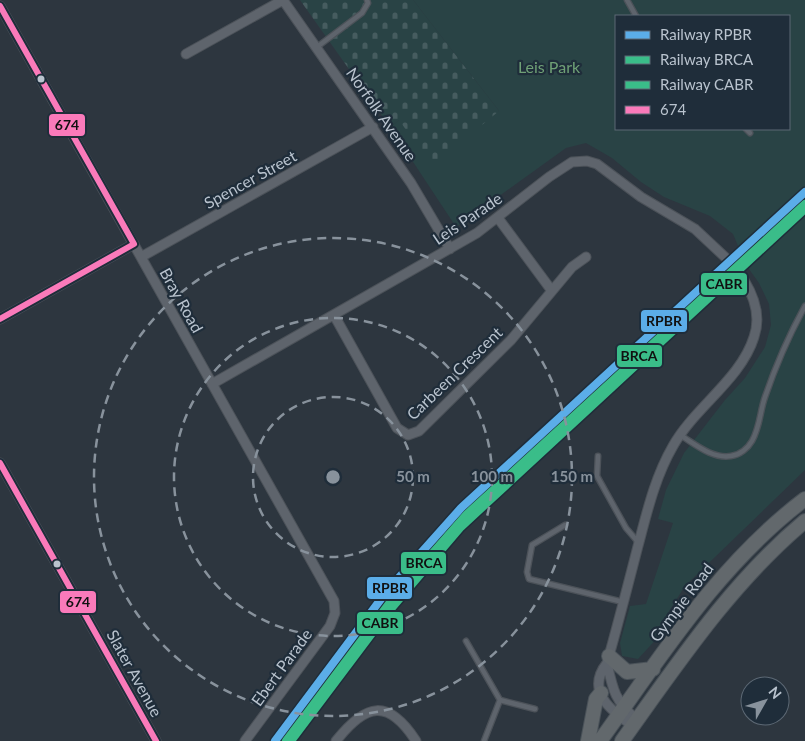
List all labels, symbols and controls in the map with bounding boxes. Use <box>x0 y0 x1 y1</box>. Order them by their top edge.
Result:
legend <box>615 15 790 130</box>
text: Railway RPBR <box>660 25 752 43</box>
text: Railway BRCA <box>660 50 754 68</box>
park label: Leis Park <box>518 57 581 76</box>
street label: Norfolk Avenue <box>343 64 421 164</box>
unlabelled marker <box>36 74 46 84</box>
text: Railway CABR <box>660 75 754 93</box>
text: 674 <box>660 100 686 118</box>
line badge: 674 <box>48 113 86 137</box>
text: 674 <box>55 116 79 133</box>
street label: Spencer Street <box>201 146 300 212</box>
street label: Leis Parade <box>429 188 505 248</box>
street label: Bray Road <box>156 264 208 336</box>
line badge: CABR <box>700 272 748 296</box>
text: CABR <box>705 275 744 292</box>
line badge: RPBR <box>640 309 688 333</box>
text: RPBR <box>646 312 683 329</box>
street label: Carbeen Crescent <box>402 322 506 423</box>
line badge: BRCA <box>616 344 663 368</box>
text: BRCA <box>620 347 658 364</box>
text: 50 m <box>396 467 430 485</box>
text: 100 m <box>471 467 513 485</box>
text: 150 m <box>551 467 593 485</box>
centre of rings <box>324 468 342 486</box>
line badge: BRCA <box>400 551 447 575</box>
text: BRCA <box>405 554 443 571</box>
unlabelled marker <box>52 559 62 569</box>
street label: Gympie Road <box>645 559 717 645</box>
line badge: RPBR <box>366 576 413 600</box>
text: RPBR <box>372 579 409 596</box>
line badge: 674 <box>59 590 97 614</box>
text: 674 <box>66 593 90 610</box>
line badge: CABR <box>356 611 404 635</box>
text: CABR <box>361 614 400 631</box>
street label: Ebert Parade <box>247 625 315 709</box>
street label: Slater Avenue <box>103 626 167 720</box>
north arrow <box>740 676 790 726</box>
text: N <box>765 683 785 702</box>

